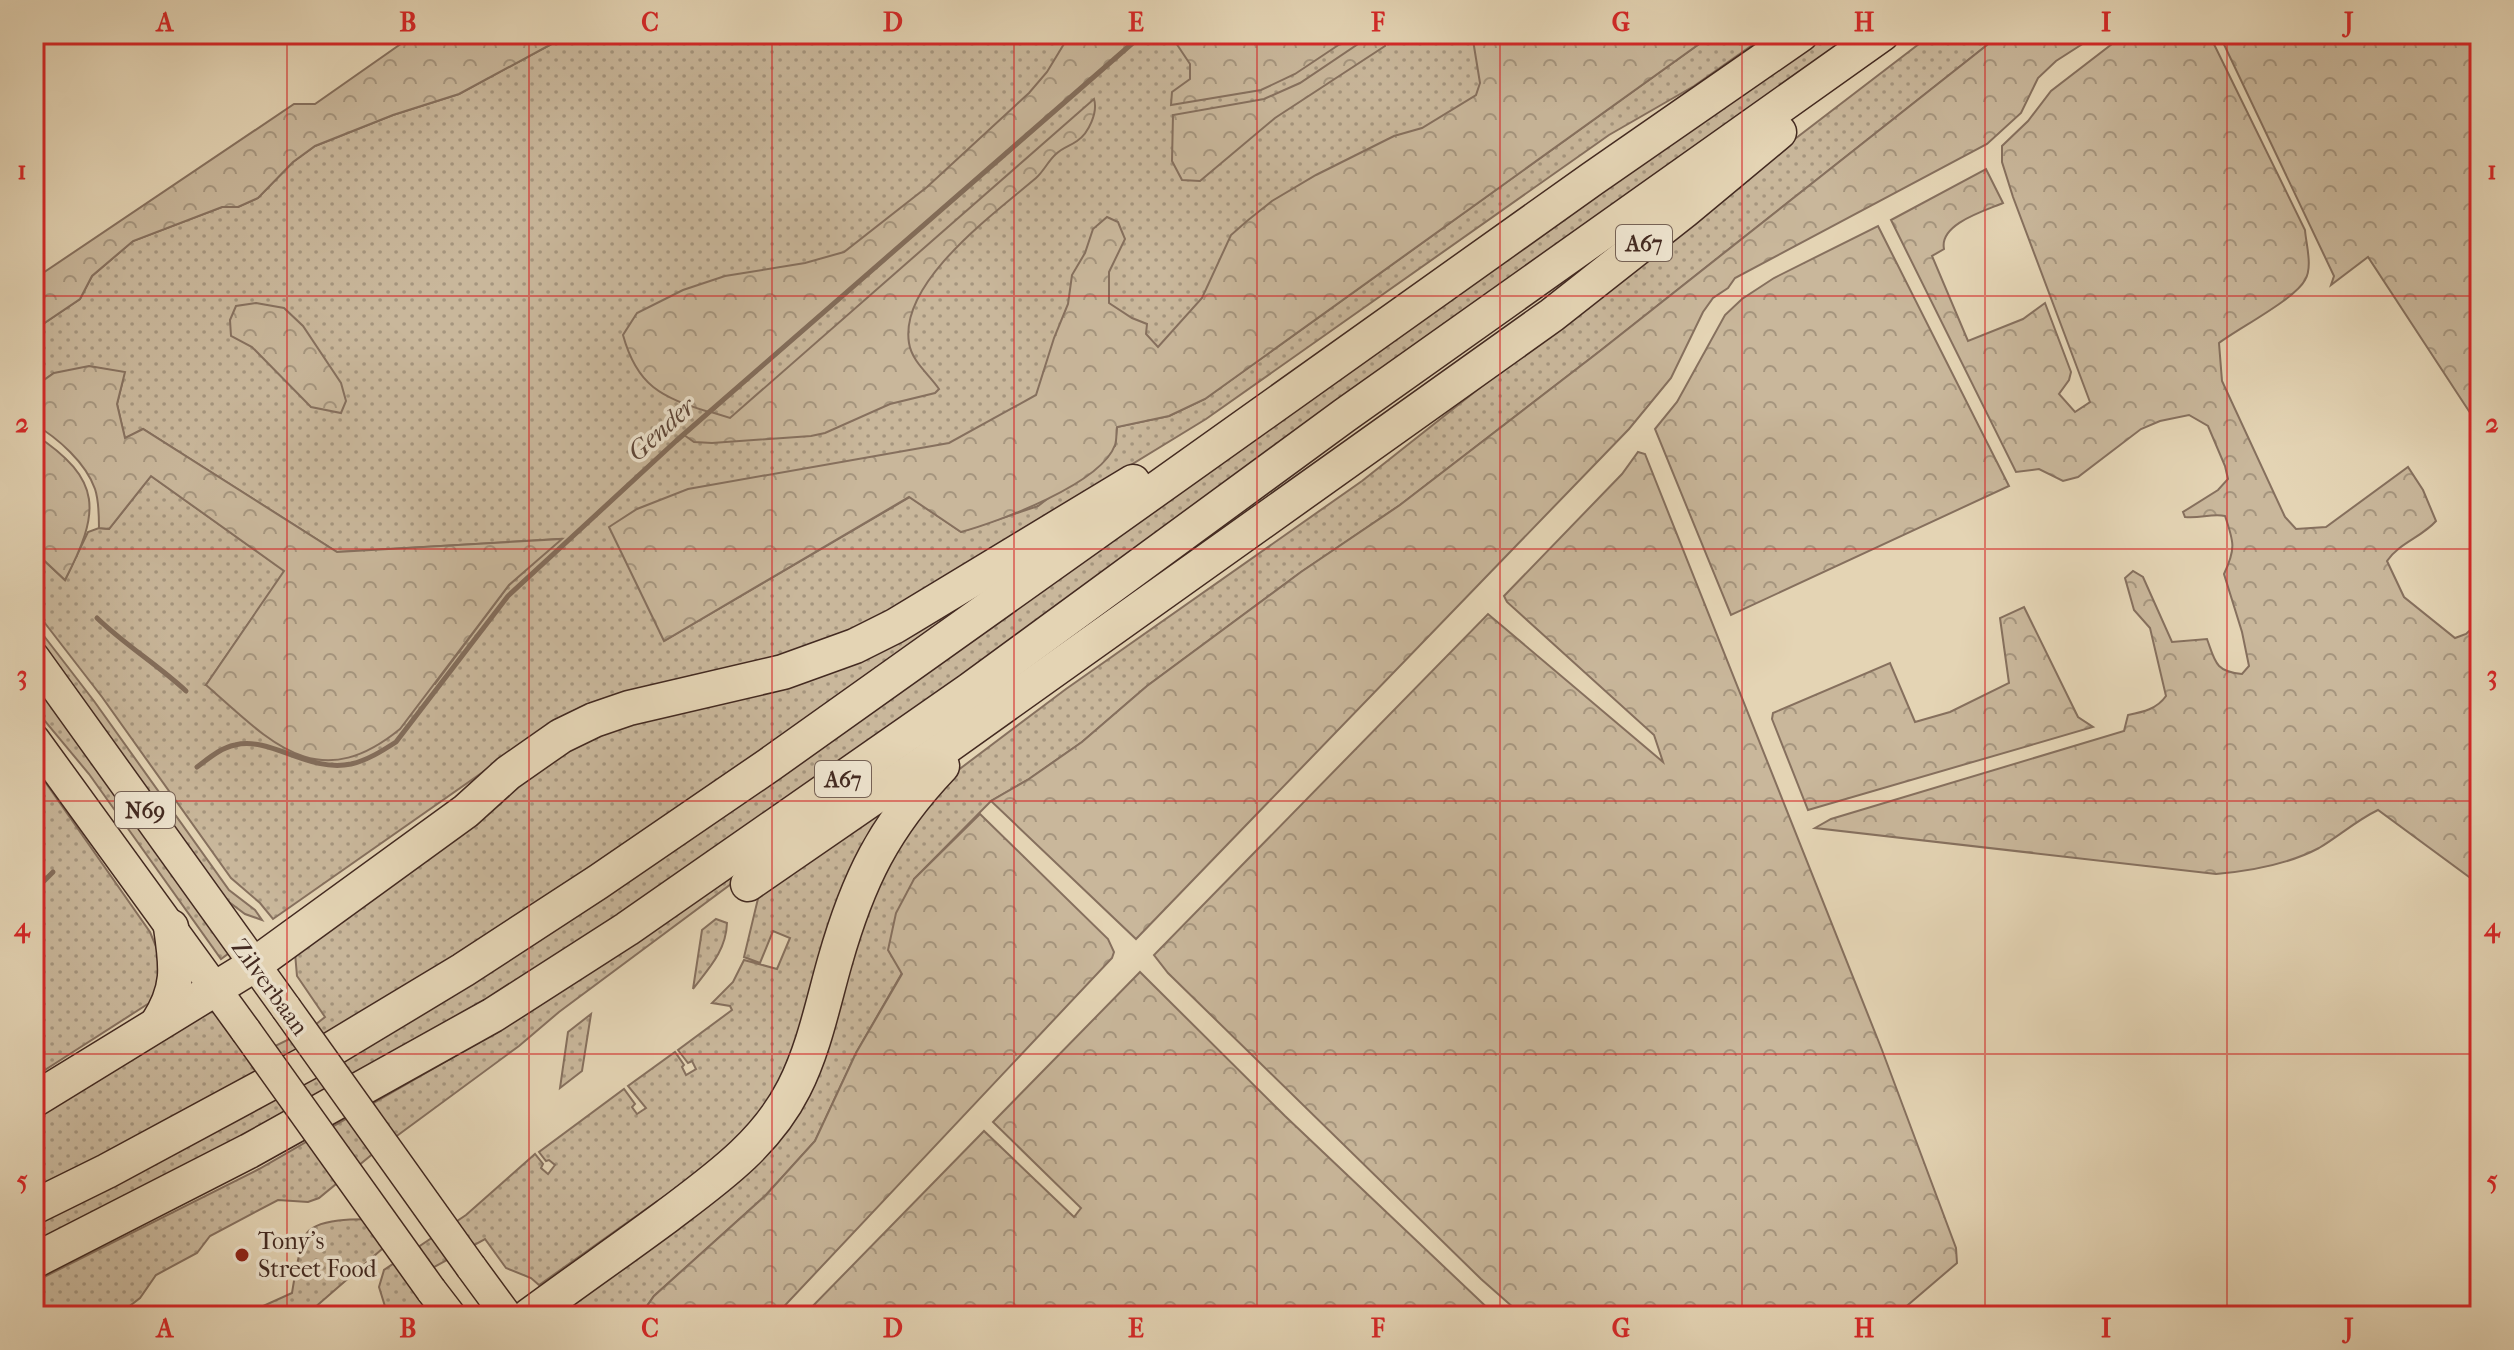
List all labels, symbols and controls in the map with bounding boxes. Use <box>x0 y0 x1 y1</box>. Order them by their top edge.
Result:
text: A <box>155 7 175 38</box>
text: B <box>400 7 417 38</box>
text: C <box>641 7 659 38</box>
text: D <box>883 7 903 38</box>
text: E <box>1128 7 1144 38</box>
text: F <box>1370 7 1385 38</box>
text: G <box>1612 7 1630 38</box>
text: H <box>1854 7 1875 38</box>
text: I <box>2101 7 2111 38</box>
text: J <box>2341 7 2354 38</box>
text: 1 <box>17 155 27 186</box>
text: 1 <box>2487 155 2497 186</box>
road number: A67 <box>1616 225 1672 261</box>
water label: Gender <box>621 390 703 468</box>
text: 2 <box>15 408 29 439</box>
text: 2 <box>2485 408 2499 439</box>
text: 3 <box>17 660 27 691</box>
text: 3 <box>2487 660 2497 691</box>
road number: A67 <box>815 761 871 797</box>
road number: N69 <box>115 792 175 828</box>
text: 4 <box>13 912 31 944</box>
text: 4 <box>2483 912 2501 944</box>
street label: Zilverbaan <box>226 933 314 1041</box>
text: 5 <box>16 1165 28 1196</box>
text: 5 <box>2486 1165 2498 1196</box>
place label: Tony's Street Food <box>258 1227 378 1283</box>
marker: Tony's Street Food <box>233 1246 251 1264</box>
text: A <box>155 1313 175 1344</box>
text: B <box>400 1313 417 1344</box>
text: C <box>641 1313 659 1344</box>
text: D <box>883 1313 903 1344</box>
text: E <box>1128 1313 1144 1344</box>
text: F <box>1370 1313 1385 1344</box>
text: G <box>1612 1313 1630 1344</box>
text: H <box>1854 1313 1875 1344</box>
text: I <box>2101 1313 2111 1344</box>
text: J <box>2341 1313 2354 1344</box>

